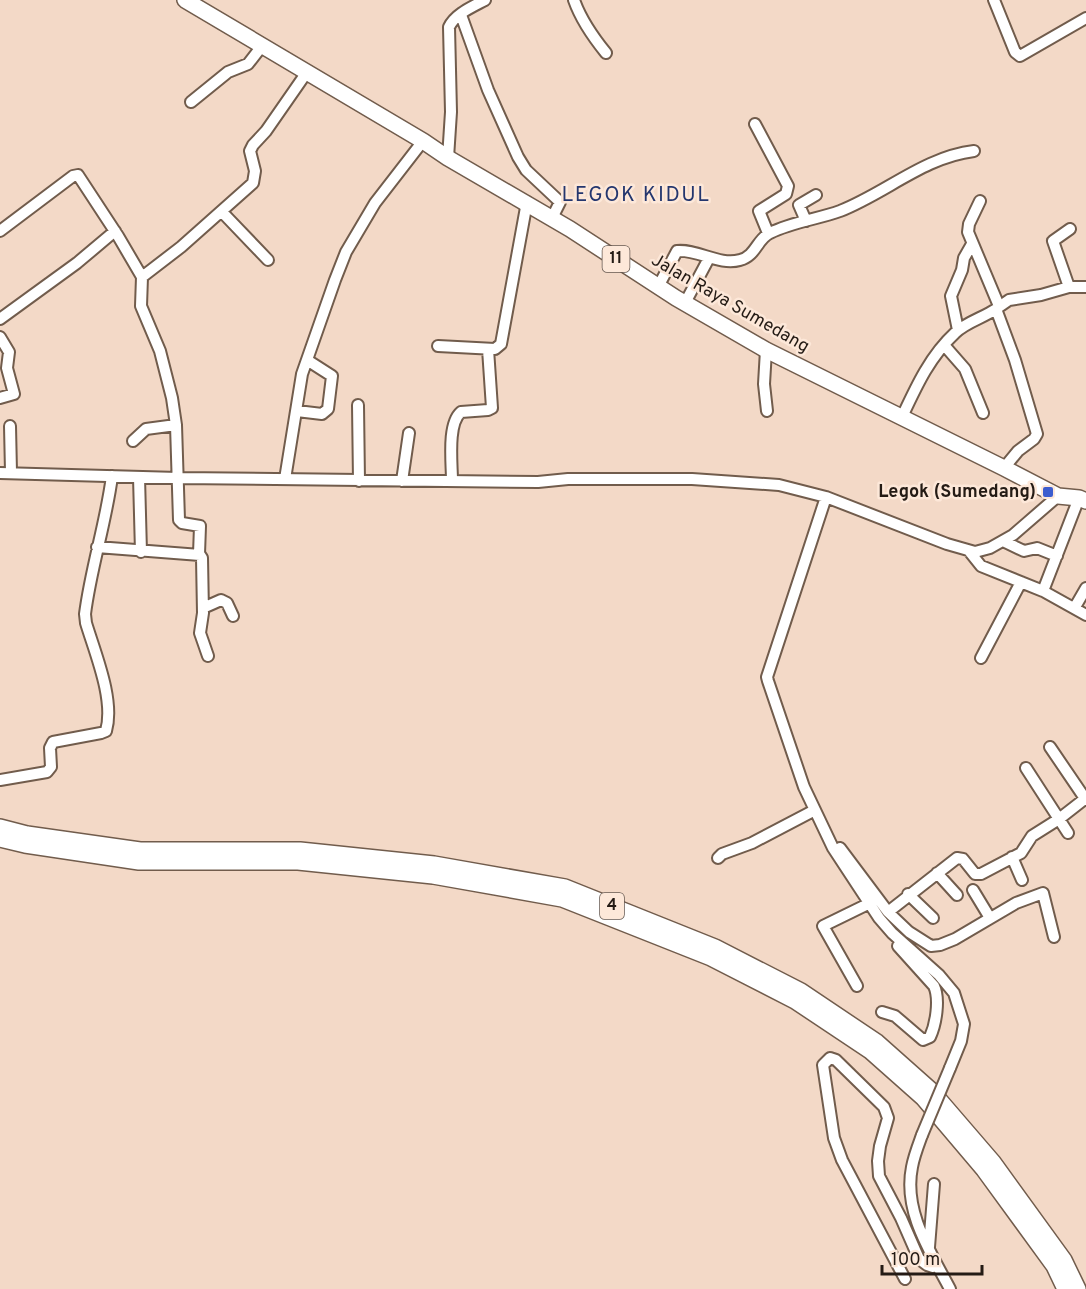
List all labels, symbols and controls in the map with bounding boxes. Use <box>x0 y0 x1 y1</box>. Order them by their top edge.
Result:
district label: LEGOK KIDUL <box>562 182 710 209</box>
road number: 11 <box>602 246 630 272</box>
street label: Jalan Raya Sumedang <box>647 249 813 359</box>
place label: Legok (Sumedang) <box>878 481 1036 504</box>
marker: Legok (Sumedang) <box>1041 485 1055 499</box>
road number: 4 <box>600 893 624 919</box>
scale bar <box>882 1238 982 1276</box>
text: 100 m <box>891 1249 940 1272</box>

